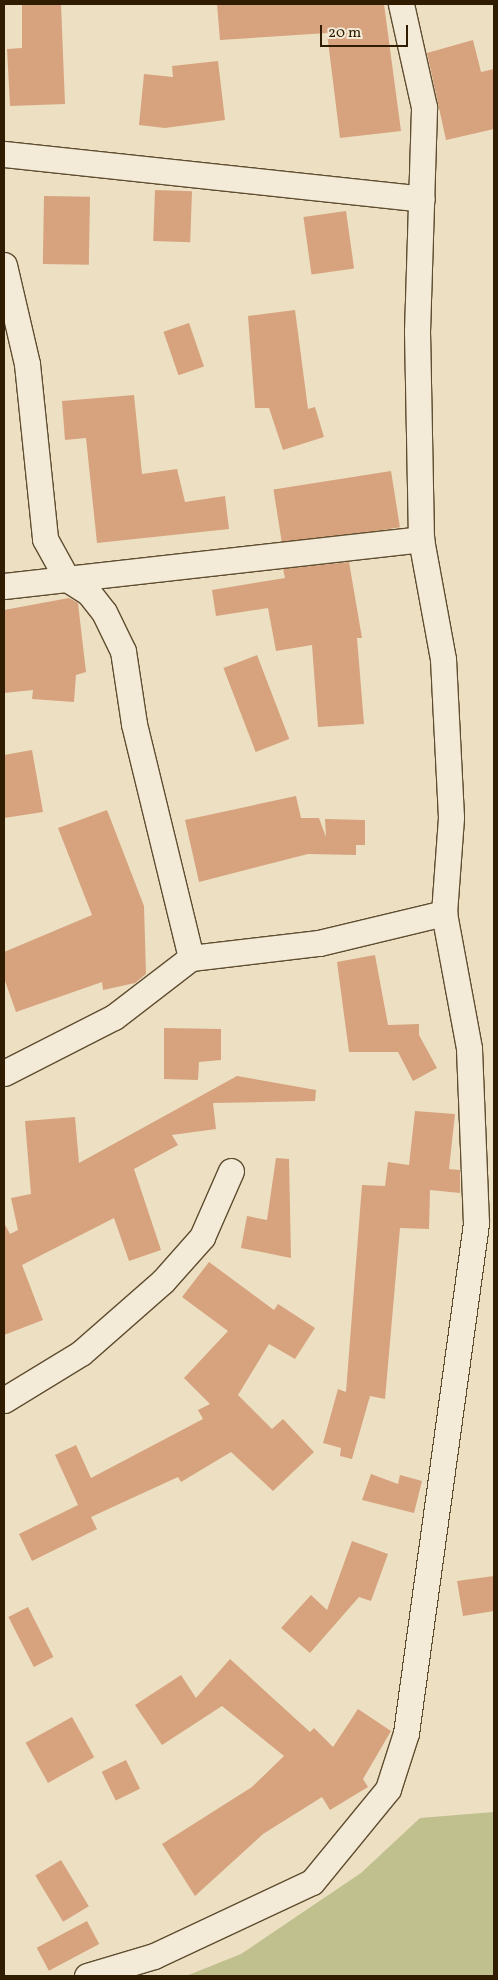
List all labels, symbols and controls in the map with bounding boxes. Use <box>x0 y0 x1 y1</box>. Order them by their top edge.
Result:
scale bar <box>323 15 410 47</box>
text: 20 m <box>328 23 361 44</box>

